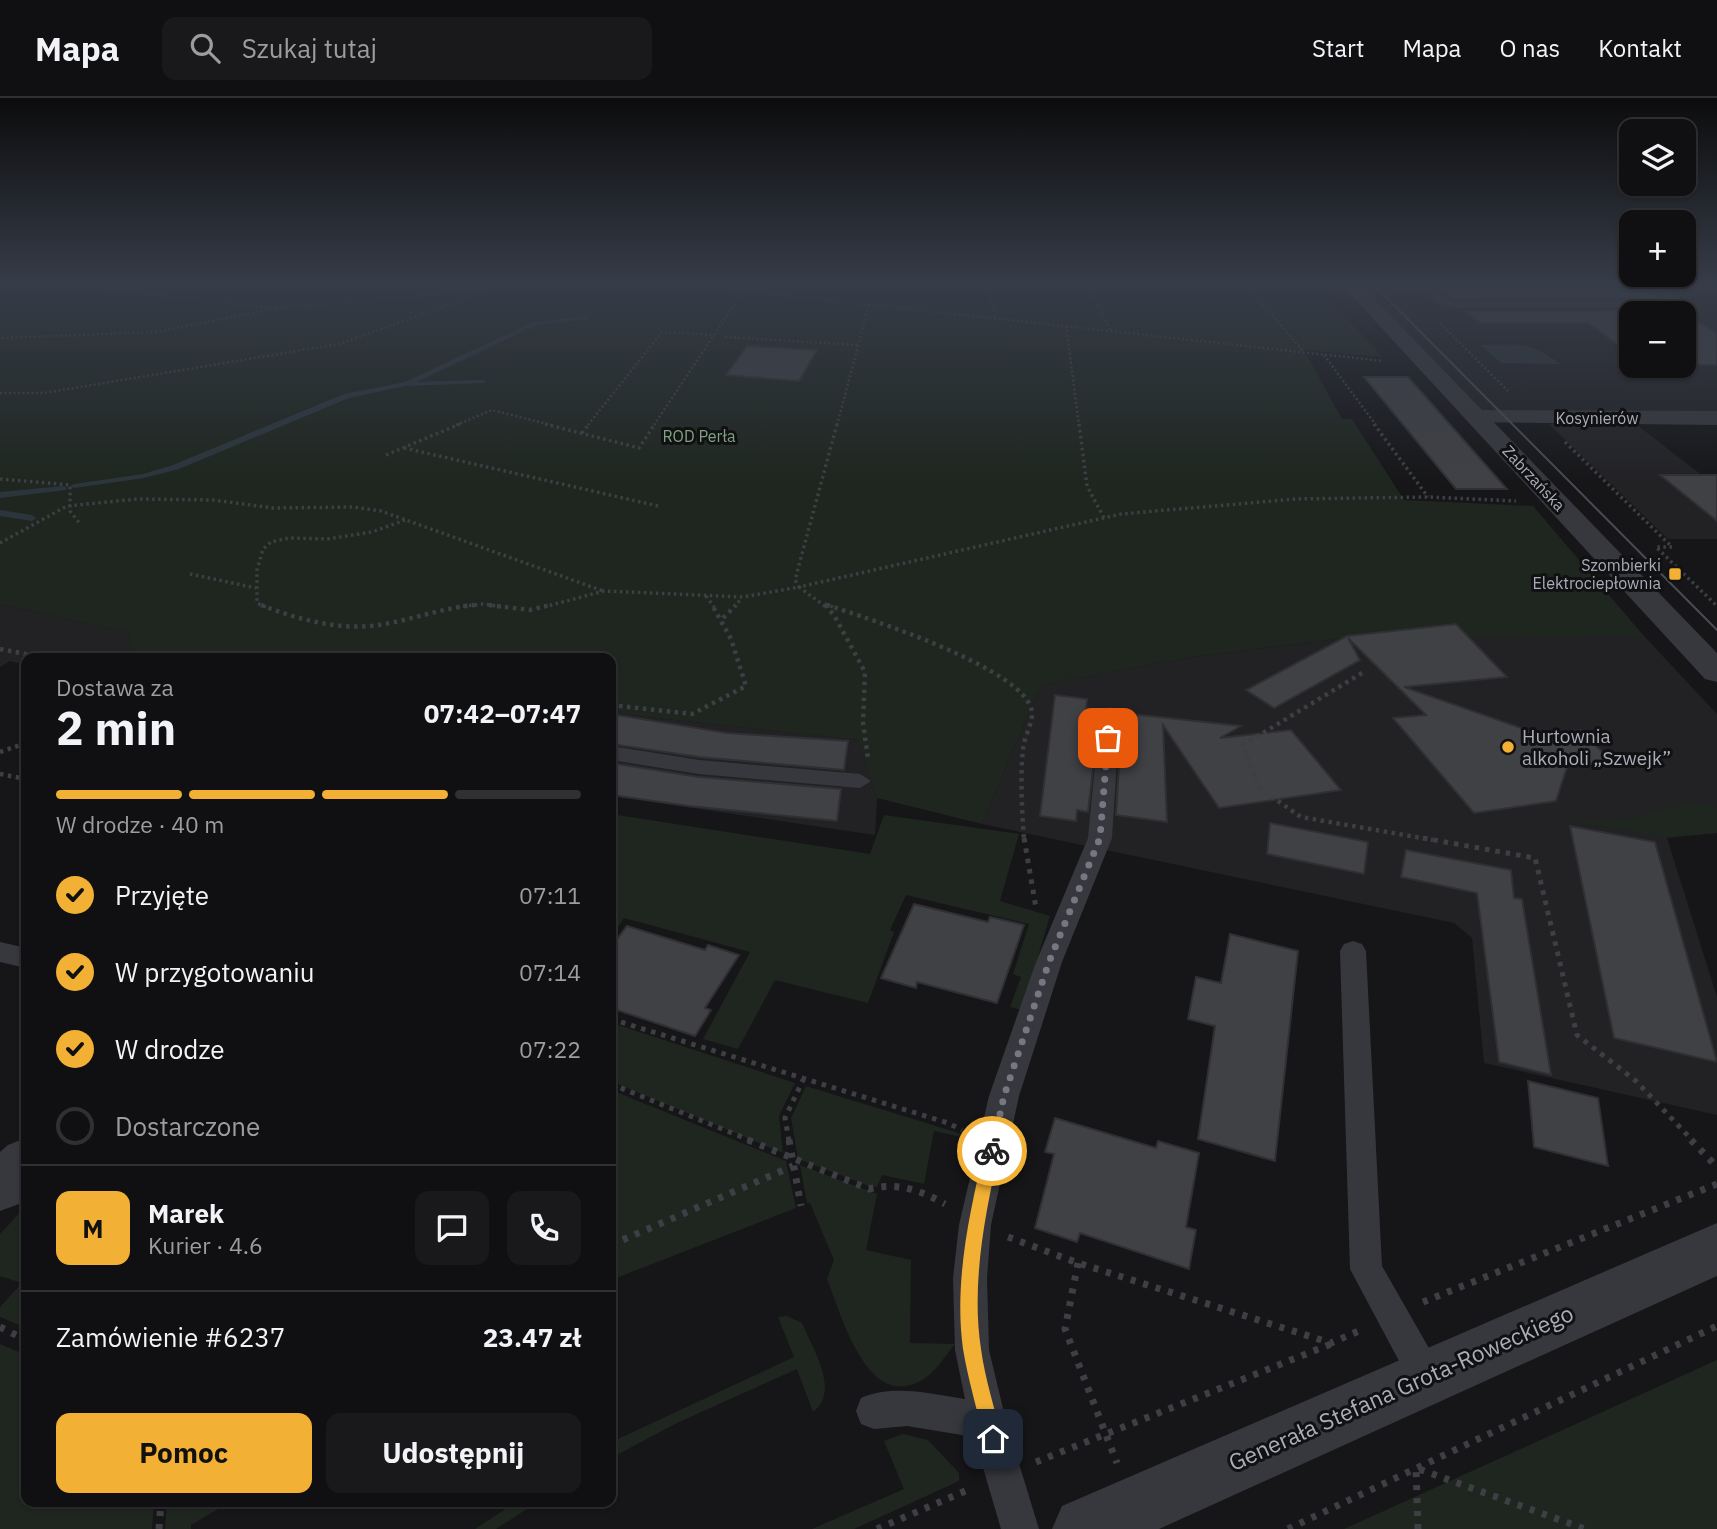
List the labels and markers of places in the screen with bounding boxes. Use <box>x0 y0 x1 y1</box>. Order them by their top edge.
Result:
place label: Szombierki Elektrociepłownia <box>1533 555 1661 593</box>
marker: Szombierki Elektrociepłownia <box>1667 566 1683 582</box>
pin <box>1078 708 1138 768</box>
place label: Hurtownia alkoholi „Szwejk” <box>1522 724 1671 770</box>
marker: Hurtownia alkoholi „Szwejk” <box>1500 739 1516 755</box>
pin <box>963 1409 1023 1469</box>

